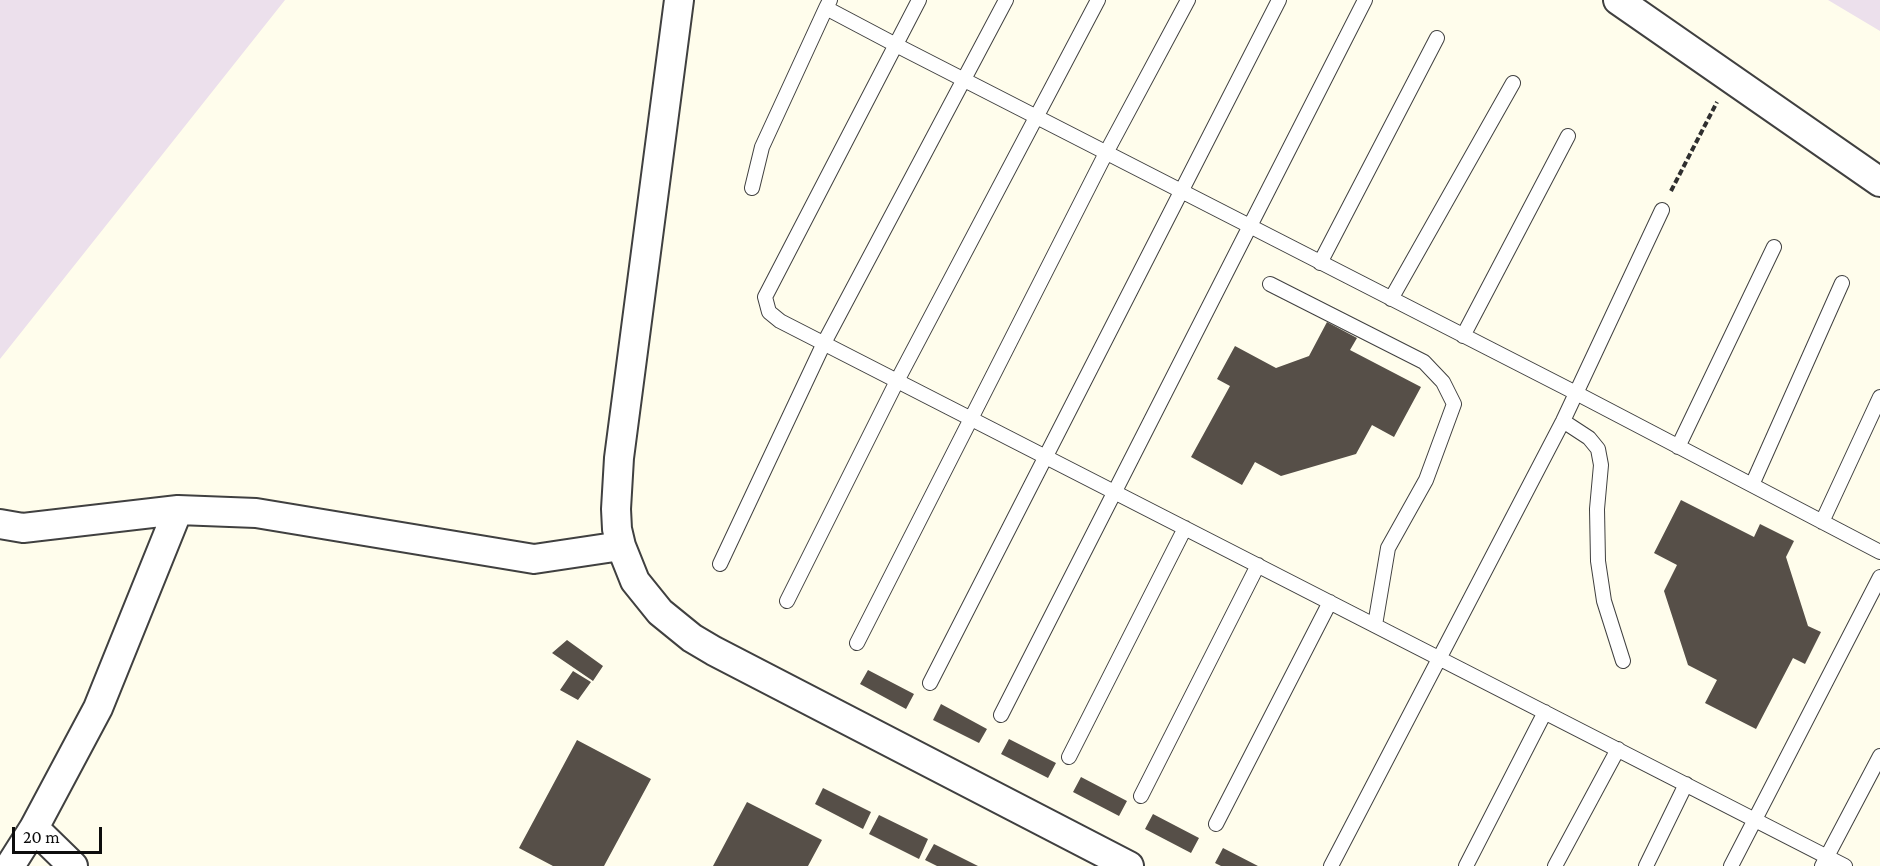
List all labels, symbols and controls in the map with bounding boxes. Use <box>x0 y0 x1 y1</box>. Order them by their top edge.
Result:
scale bar <box>15 815 105 853</box>
text: 20 m <box>23 827 60 847</box>

